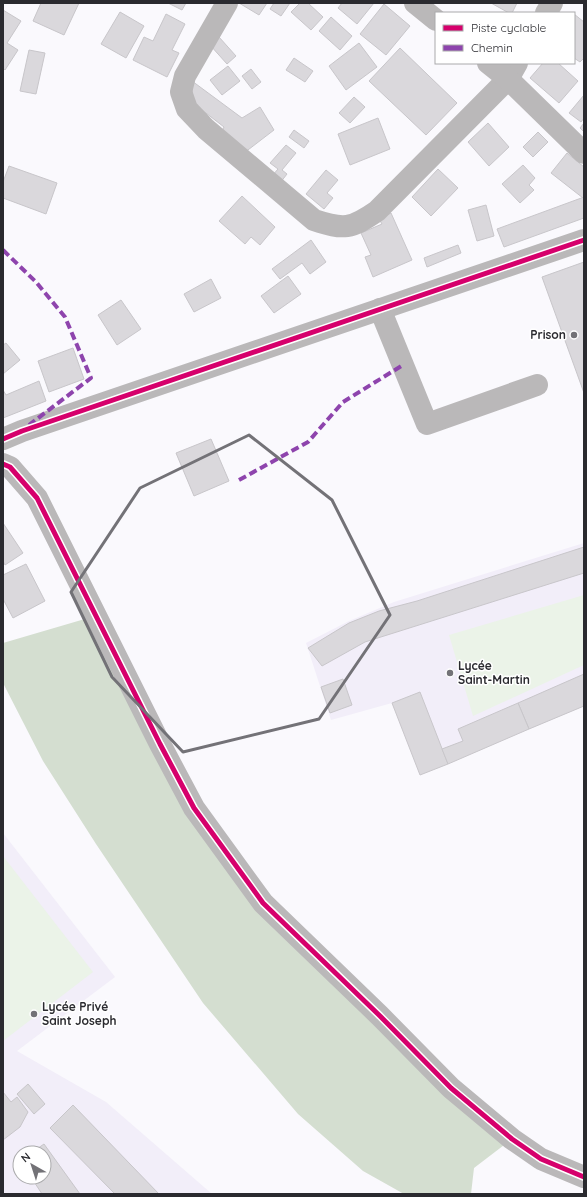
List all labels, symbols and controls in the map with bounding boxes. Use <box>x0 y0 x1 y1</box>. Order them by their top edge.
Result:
legend <box>435 12 575 64</box>
text: Piste cyclable <box>471 20 547 35</box>
text: Chemin <box>471 40 513 55</box>
place label: Prison <box>530 327 566 342</box>
marker: Prison <box>569 330 579 340</box>
place label: Lycée Saint-Martin <box>458 658 530 687</box>
marker: Lycée Saint-Martin <box>445 668 455 678</box>
place label: Lycée Privé Saint Joseph <box>42 999 117 1028</box>
marker: Lycée Privé Saint Joseph <box>29 1009 39 1019</box>
north arrow <box>12 1145 52 1185</box>
text: N <box>18 1149 33 1165</box>

